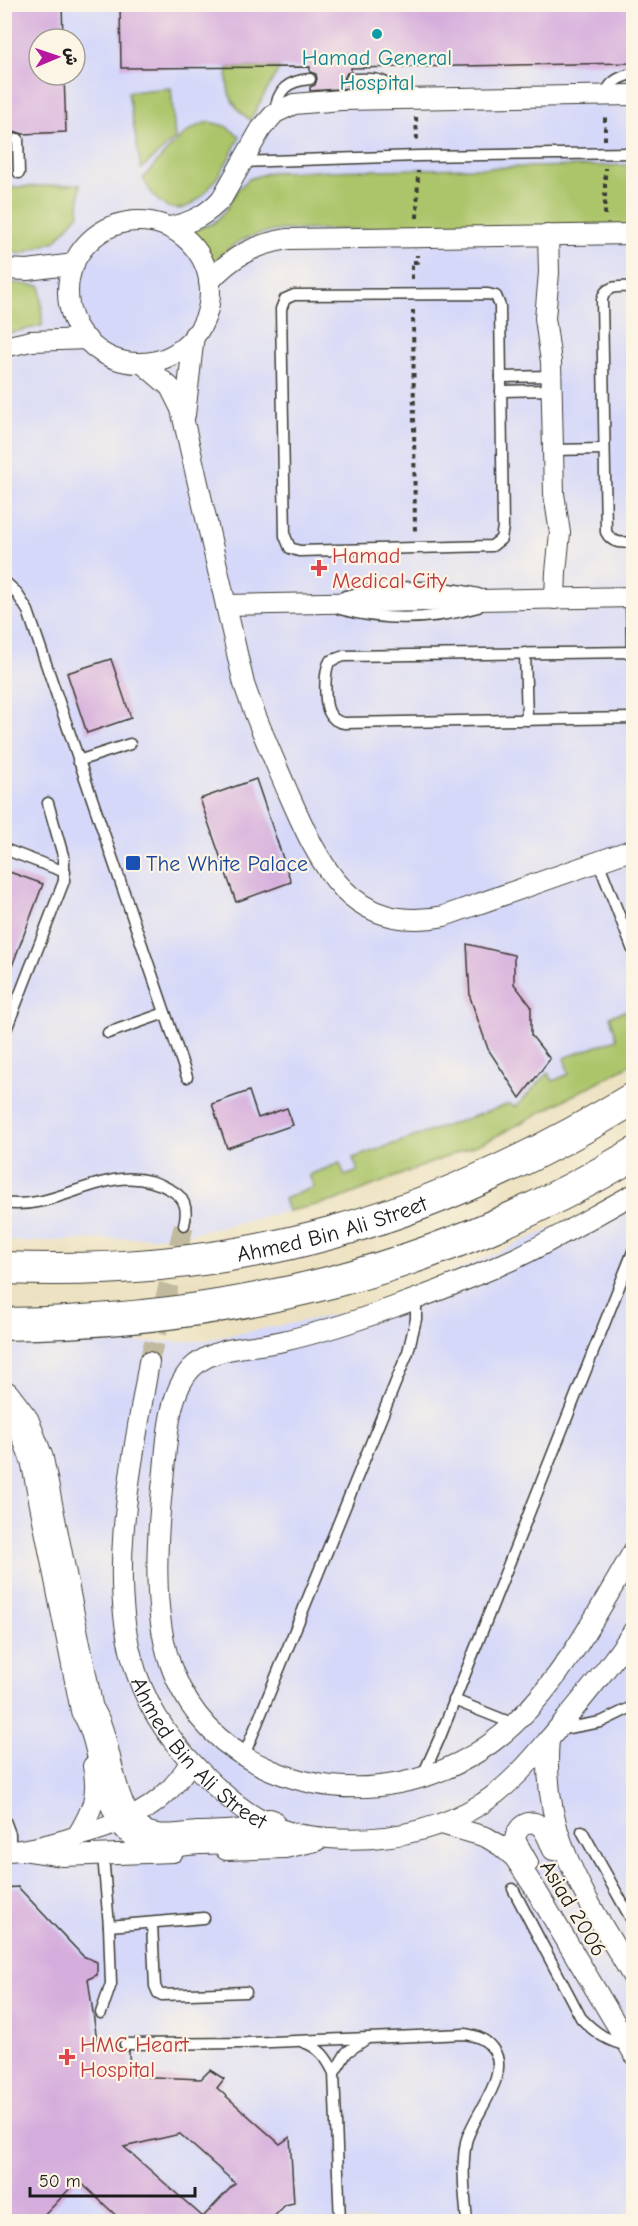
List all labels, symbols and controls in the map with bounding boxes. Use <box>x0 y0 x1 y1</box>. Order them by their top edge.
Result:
north arrow <box>27 27 87 87</box>
marker: Hamad General Hospital <box>370 27 384 41</box>
place label: Hamad General Hospital <box>302 45 452 96</box>
text: ش <box>62 47 80 66</box>
place label: Hamad Medical City <box>332 543 447 594</box>
marker: Hamad Medical City <box>310 559 328 577</box>
place label: The White Palace <box>146 851 308 877</box>
marker: The White Palace <box>124 854 142 872</box>
street label: Ahmed Bin Ali Street <box>235 1190 431 1268</box>
street label: Ahmed Bin Ali Street <box>125 1674 272 1835</box>
street label: Asiad 2006 <box>534 1856 612 1961</box>
place label: HMC Heart Hospital <box>80 2032 189 2083</box>
marker: HMC Heart Hospital <box>58 2048 76 2066</box>
scale bar <box>30 2160 195 2198</box>
text: 50 m <box>39 2171 81 2192</box>

